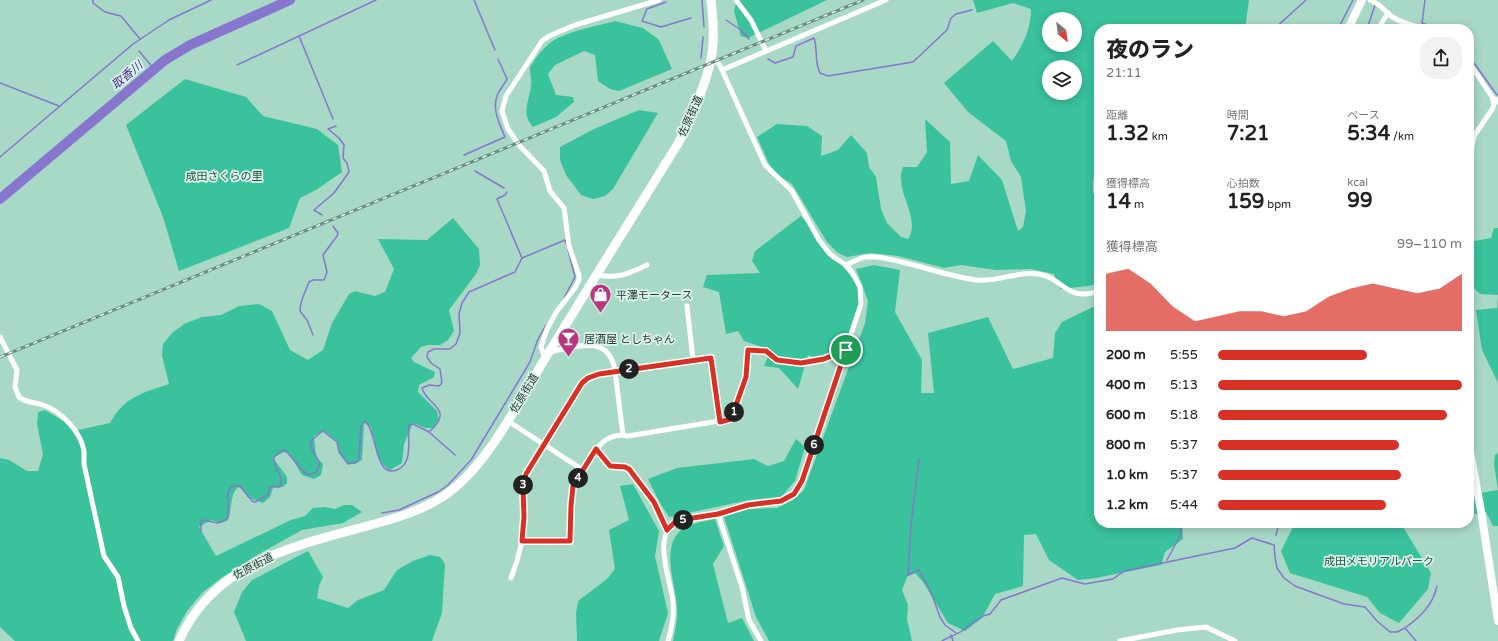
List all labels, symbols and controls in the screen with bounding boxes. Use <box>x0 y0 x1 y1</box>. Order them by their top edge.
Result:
north arrow <box>1042 12 1082 52</box>
map controls <box>1042 12 1082 100</box>
text: 夜のラン <box>1106 37 1194 63</box>
button: share <box>1420 37 1462 79</box>
water label: 取香川 <box>109 57 147 92</box>
button: layers <box>1042 60 1082 100</box>
text: 21:11 <box>1106 65 1142 81</box>
street label: 佐原街道 <box>676 93 705 139</box>
text: 距離 <box>1106 109 1128 122</box>
text: 時間 <box>1227 109 1249 122</box>
text: ペース <box>1347 109 1380 122</box>
text: 1.32 <box>1106 122 1149 146</box>
text: 7:21 <box>1227 122 1270 146</box>
text: 5:34 <box>1347 122 1390 146</box>
text: km <box>1149 130 1168 143</box>
text: /km <box>1390 130 1414 143</box>
park label: 成田さくらの里 <box>186 170 263 183</box>
text: kcal <box>1347 176 1368 189</box>
text: 獲得標高 <box>1106 177 1150 190</box>
text: 心拍数 <box>1227 177 1260 190</box>
text: 99 <box>1347 189 1372 213</box>
text: 14 <box>1106 190 1131 214</box>
text: 159 <box>1227 190 1264 214</box>
text: m <box>1131 198 1144 211</box>
text: bpm <box>1264 198 1291 211</box>
text: 99–110 m <box>1397 236 1462 252</box>
text: 獲得標高 <box>1106 239 1158 255</box>
shop icon: 平澤モータース <box>587 282 613 315</box>
place label: 平澤モータース <box>616 289 692 302</box>
bar icon: 居酒屋 としちゃん <box>556 326 582 359</box>
place label: 居酒屋 としちゃん <box>584 333 675 346</box>
pin <box>829 333 863 367</box>
icon: arrive <box>835 339 857 361</box>
text: 200 m <box>1106 347 1146 363</box>
text: 5:55 <box>1170 347 1198 363</box>
pin: 2 <box>619 359 639 379</box>
text: 2 <box>626 362 632 375</box>
street label: 佐原街道 <box>508 371 541 415</box>
text: 400 m <box>1106 377 1146 393</box>
text: 5:13 <box>1170 377 1198 393</box>
pin: 1 <box>724 402 744 422</box>
text: 1 <box>731 405 737 418</box>
text: 600 m <box>1106 407 1146 423</box>
text: 5:18 <box>1170 407 1198 423</box>
pin: 6 <box>804 435 824 455</box>
text: 800 m <box>1106 437 1146 453</box>
text: 5:37 <box>1170 437 1198 453</box>
text: 6 <box>811 438 817 451</box>
text: 1.0 km <box>1106 467 1148 483</box>
text: 5:37 <box>1170 467 1198 483</box>
pin: 4 <box>568 468 588 488</box>
text: 4 <box>575 471 581 484</box>
pin: 3 <box>513 475 533 495</box>
text: 3 <box>520 478 526 491</box>
text: 1.2 km <box>1106 497 1148 513</box>
text: 5:44 <box>1170 497 1198 513</box>
pin: 5 <box>673 510 693 530</box>
text: 5 <box>680 513 686 526</box>
street label: 佐原街道 <box>231 550 276 583</box>
park label: 成田メモリアルパーク <box>1324 555 1434 568</box>

